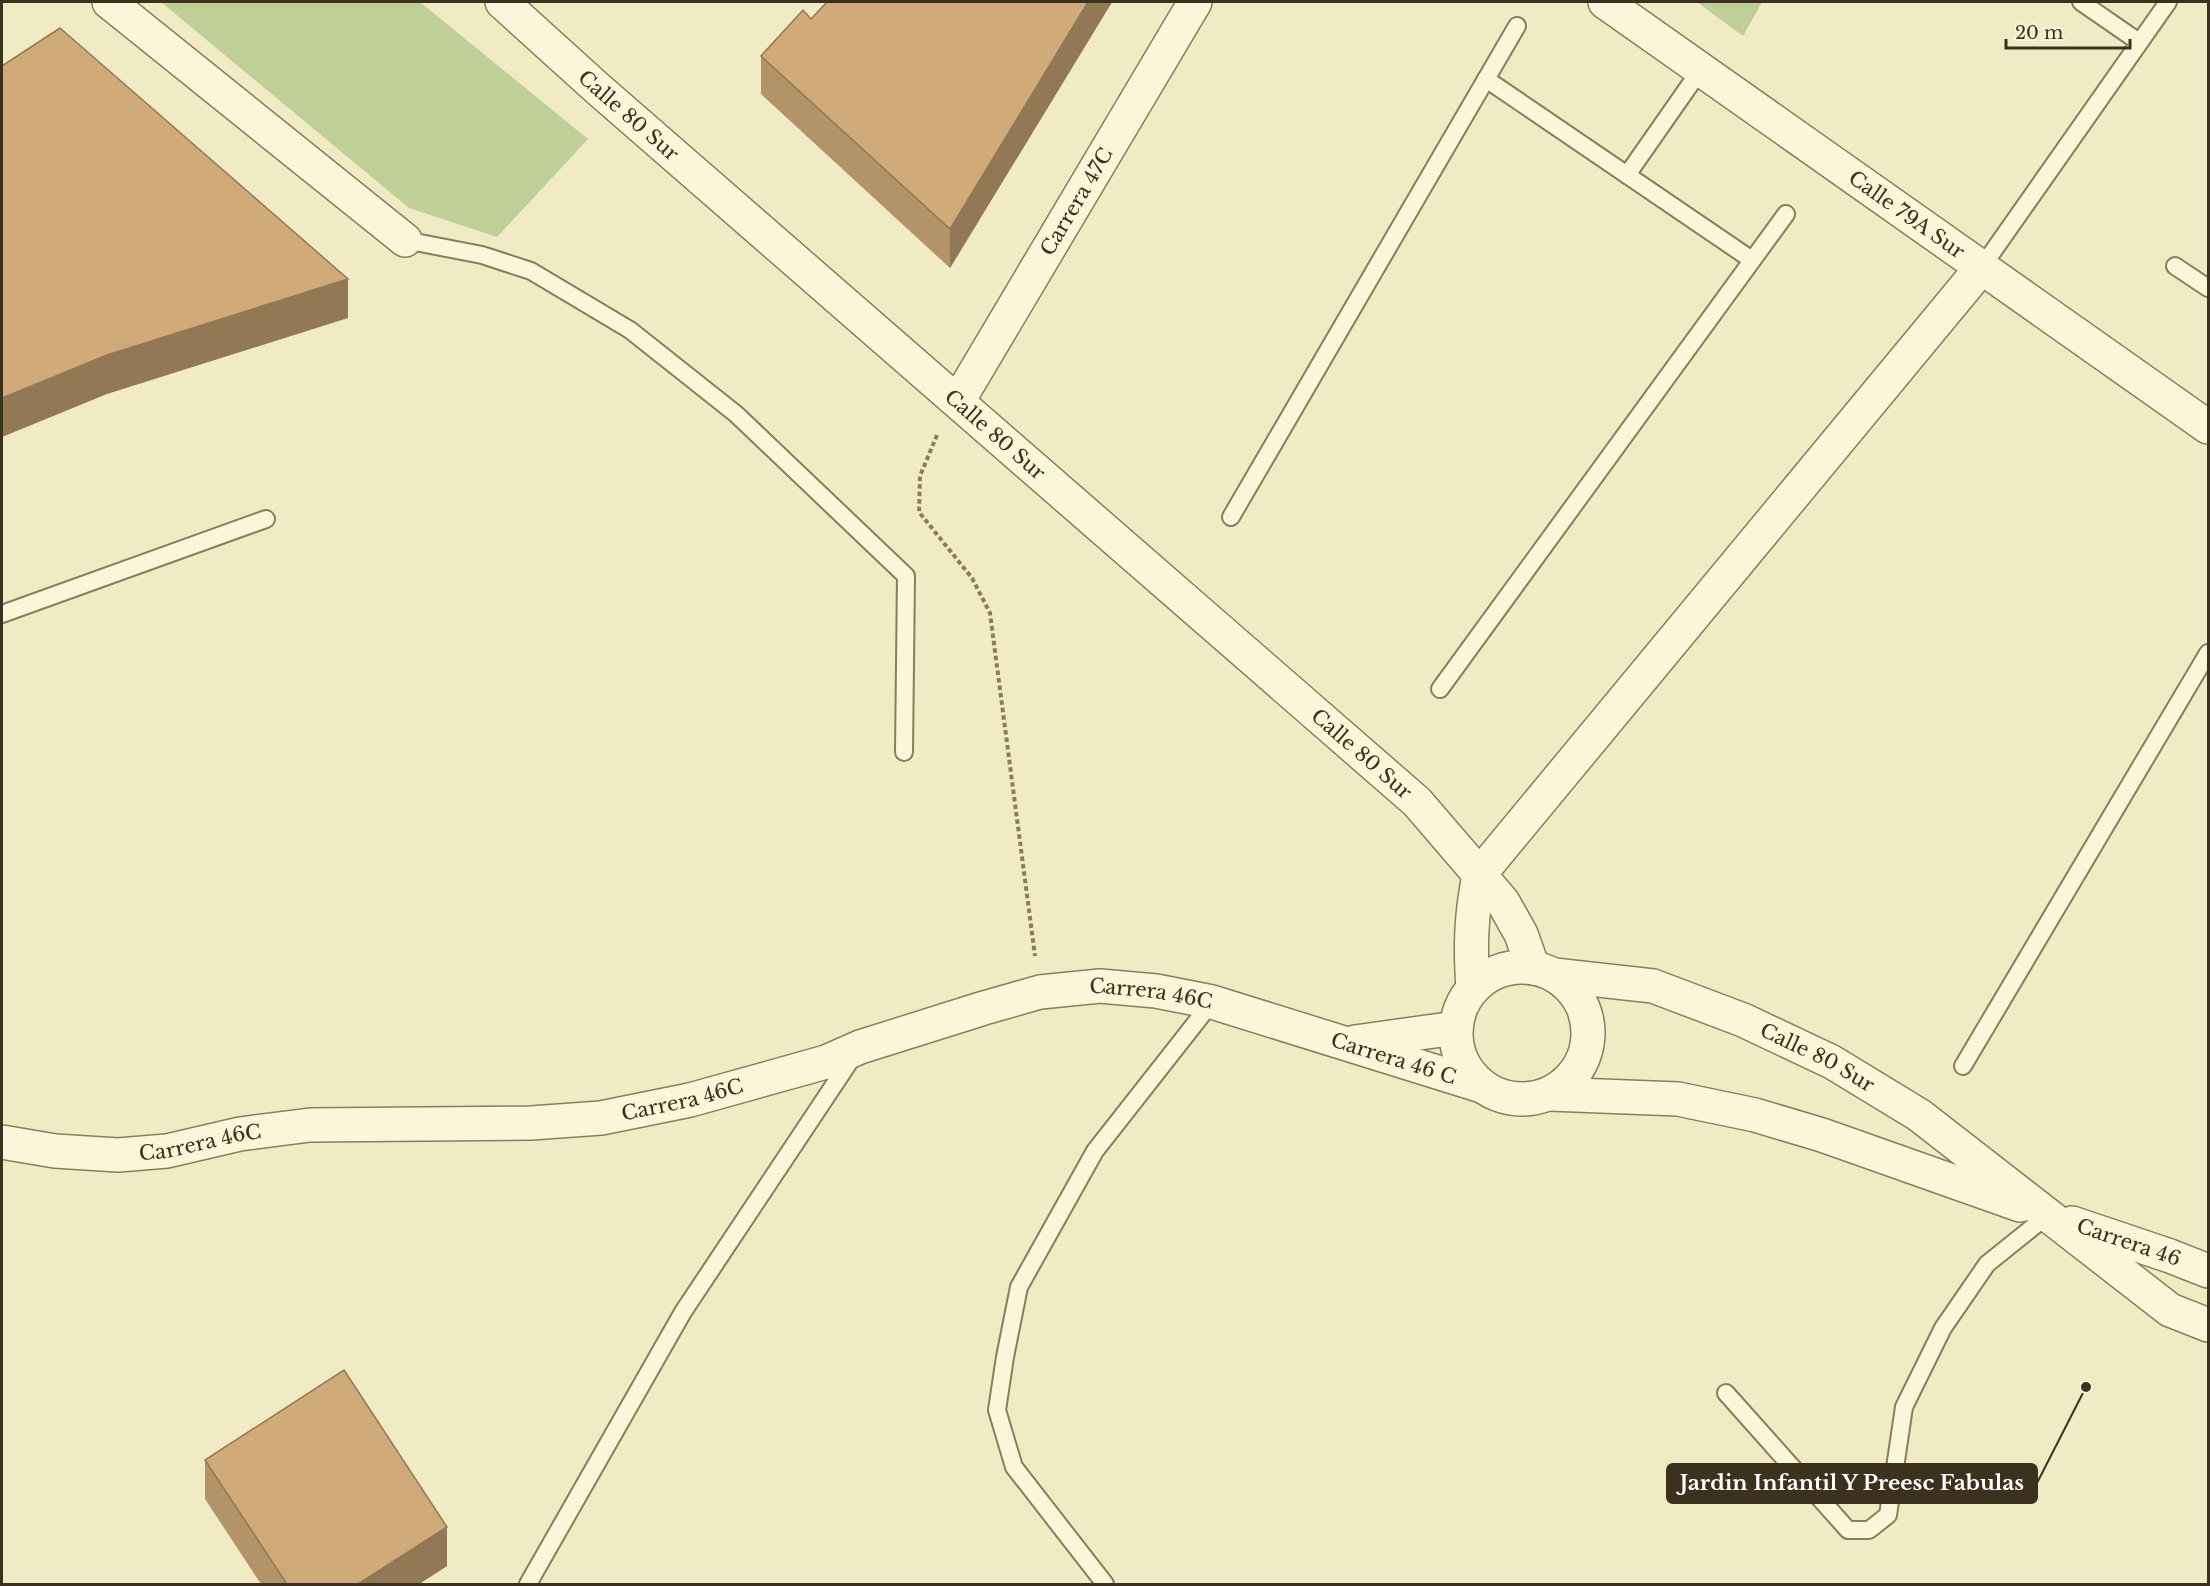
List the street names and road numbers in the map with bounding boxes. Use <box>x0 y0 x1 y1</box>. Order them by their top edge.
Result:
street label: Calle 80 Sur <box>574 65 684 166</box>
street label: Carrera 47C <box>1035 143 1118 260</box>
street label: Calle 79A Sur <box>1844 166 1970 264</box>
street label: Calle 80 Sur <box>940 384 1051 485</box>
street label: Calle 80 Sur <box>1306 704 1417 804</box>
street label: Carrera 46C <box>1088 974 1215 1014</box>
street label: Calle 80 Sur <box>1756 1018 1879 1097</box>
street label: Carrera 46 C <box>1328 1028 1459 1089</box>
street label: Carrera 46C <box>619 1074 746 1126</box>
street label: Carrera 46C <box>138 1119 262 1165</box>
street label: Carrera 46 <box>2074 1214 2184 1271</box>

